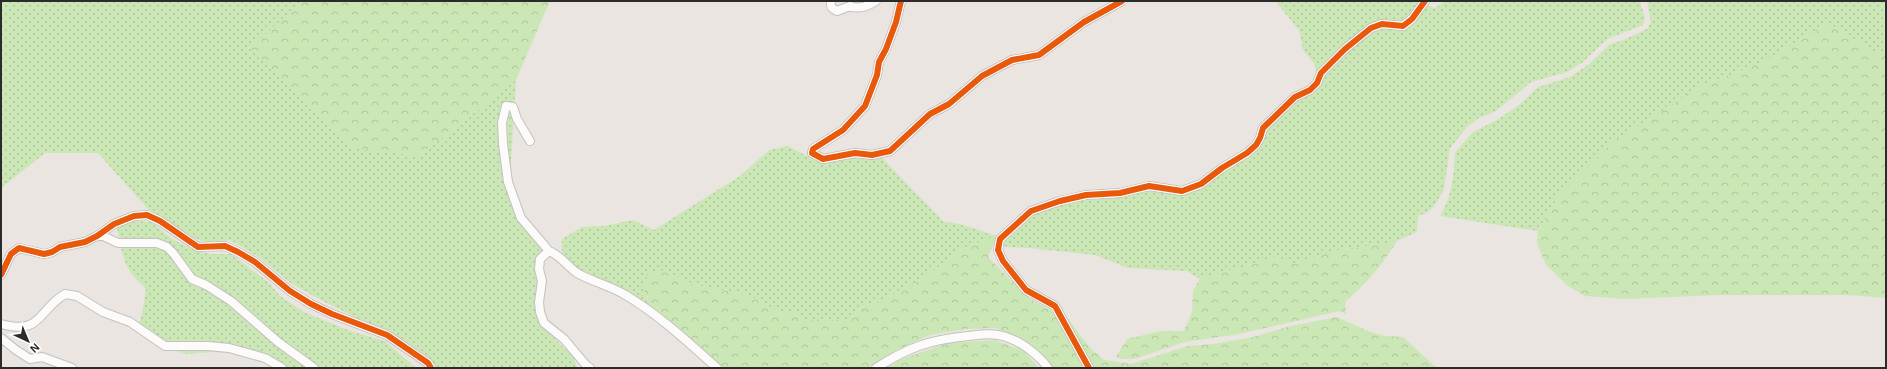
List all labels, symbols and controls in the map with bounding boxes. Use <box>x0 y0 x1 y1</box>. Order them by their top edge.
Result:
north arrow <box>8 321 48 361</box>
text: N <box>28 341 42 355</box>

